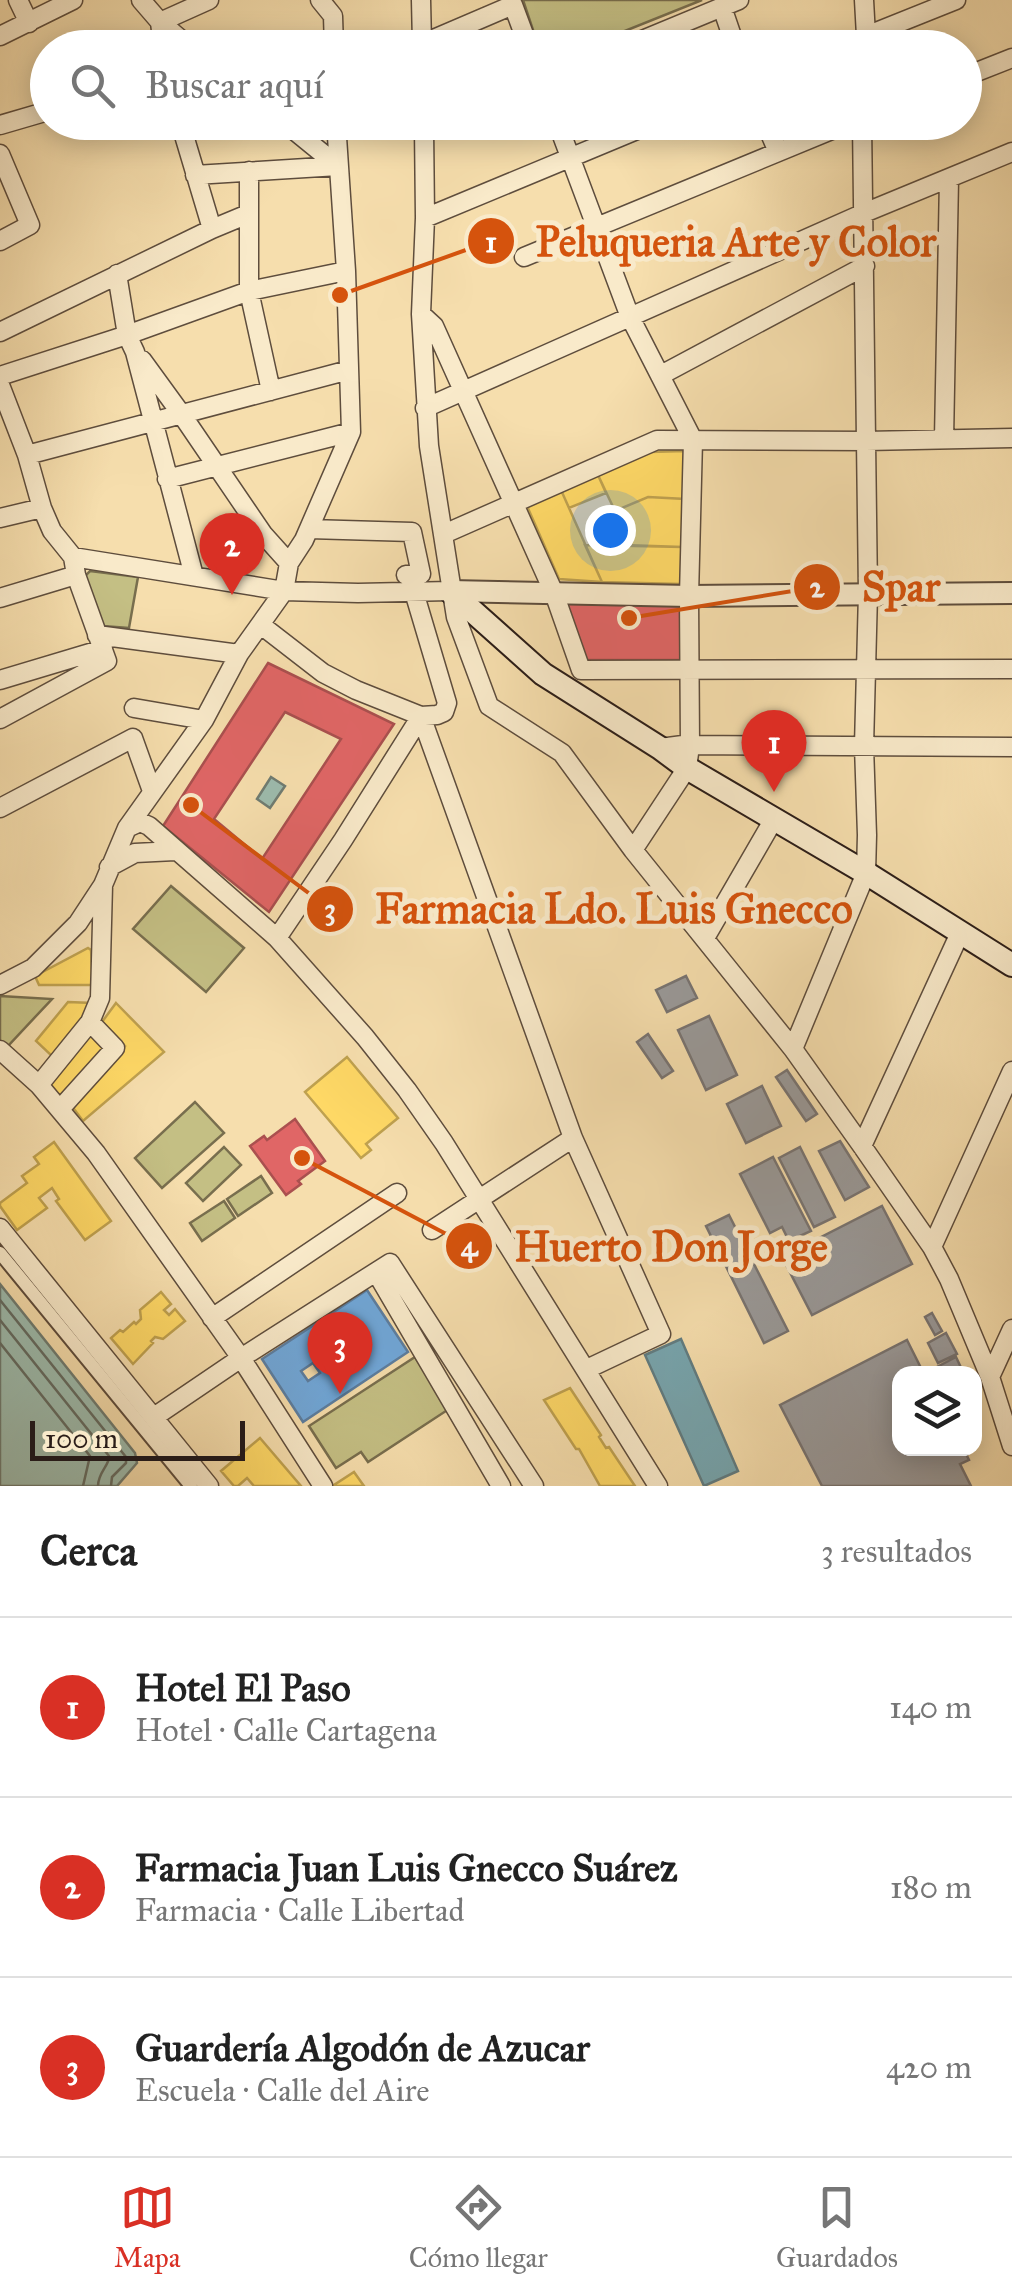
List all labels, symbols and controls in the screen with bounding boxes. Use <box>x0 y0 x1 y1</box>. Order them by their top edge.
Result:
search box <box>30 30 982 140</box>
icon: search <box>65 58 120 113</box>
text: Buscar aquí <box>145 62 324 108</box>
callout: Peluqueria Arte y Color <box>466 205 956 277</box>
text: Peluqueria Arte y Color <box>536 216 937 268</box>
text: 1 <box>485 224 497 260</box>
your location <box>585 505 636 556</box>
pin: 2 <box>200 512 264 595</box>
callout: Spar <box>792 551 960 623</box>
text: Spar <box>862 561 942 613</box>
text: 2 <box>810 569 826 605</box>
pin: 1 <box>742 710 806 792</box>
callout: Farmacia Ldo. Luis Gnecco <box>305 873 873 945</box>
text: Farmacia Ldo. Luis Gnecco <box>375 883 853 935</box>
text: 3 <box>324 891 336 927</box>
callout: Huerto Don Jorge <box>444 1210 848 1282</box>
text: Huerto Don Jorge <box>514 1221 828 1274</box>
text: 4 <box>461 1228 479 1264</box>
pin: 3 <box>308 1312 372 1394</box>
map controls <box>892 1366 982 1456</box>
button: layers <box>892 1366 982 1456</box>
scale bar <box>30 1416 245 1460</box>
text: 100 m <box>45 1421 118 1456</box>
text: Cerca <box>40 1525 137 1577</box>
text: 3 resultados <box>821 1532 972 1571</box>
text: Hotel El Paso <box>135 1665 351 1711</box>
text: 1 <box>66 1688 79 1727</box>
text: 140 m <box>889 1688 972 1727</box>
text: Hotel · Calle Cartagena <box>135 1711 437 1750</box>
text: Farmacia Juan Luis Gnecco Suárez <box>135 1845 678 1891</box>
text: 2 <box>65 1868 80 1907</box>
text: 180 m <box>890 1868 972 1907</box>
text: Farmacia · Calle Libertad <box>135 1891 464 1930</box>
text: Guardería Algodón de Azucar <box>135 2025 590 2071</box>
text: 3 <box>66 2048 79 2087</box>
text: 420 m <box>886 2048 972 2087</box>
text: Escuela · Calle del Aire <box>135 2071 430 2110</box>
tab: Mapa <box>114 2180 181 2275</box>
tab: Cómo llegar <box>409 2180 548 2275</box>
tab: Guardados <box>776 2180 898 2275</box>

